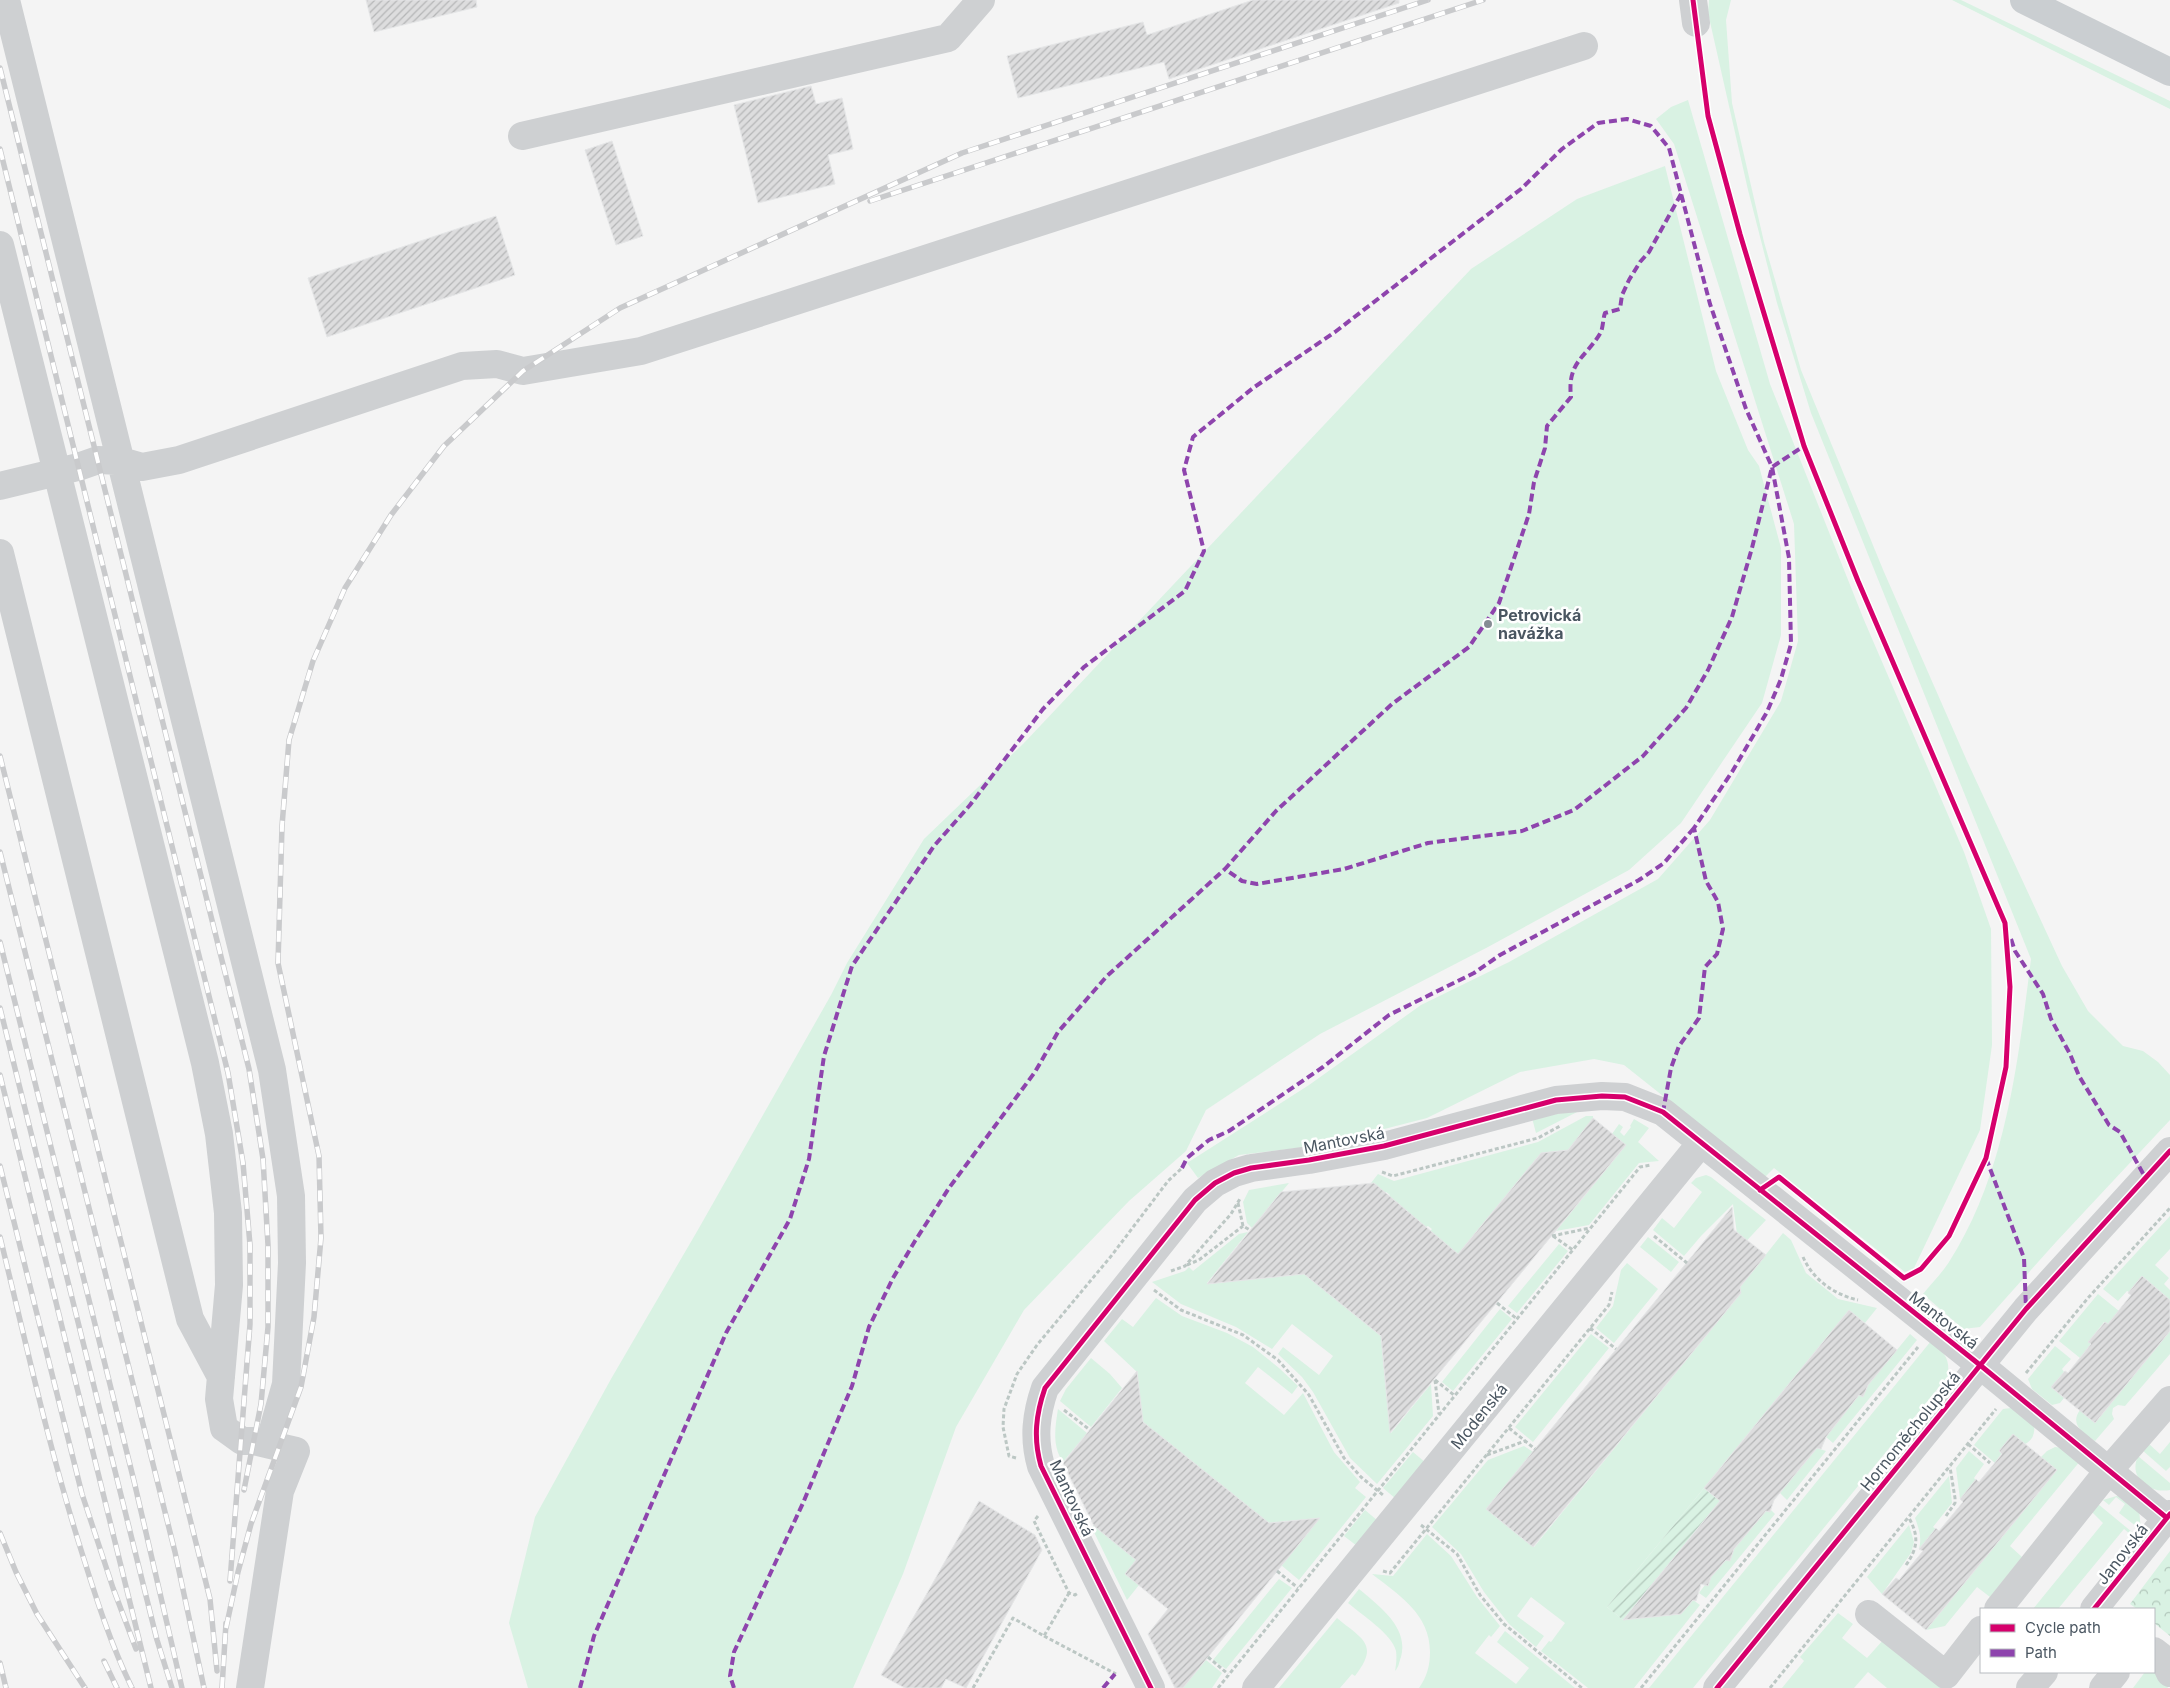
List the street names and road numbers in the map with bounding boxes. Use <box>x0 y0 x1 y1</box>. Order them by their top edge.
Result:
street label: Mantovská <box>1302 1122 1386 1158</box>
street label: Mantovská <box>1905 1287 1983 1353</box>
street label: Hornoměcholupská <box>1856 1367 1964 1495</box>
street label: Modenská <box>1446 1379 1512 1453</box>
street label: Mantovská <box>1046 1456 1098 1540</box>
street label: Janovská <box>2092 1519 2152 1589</box>

